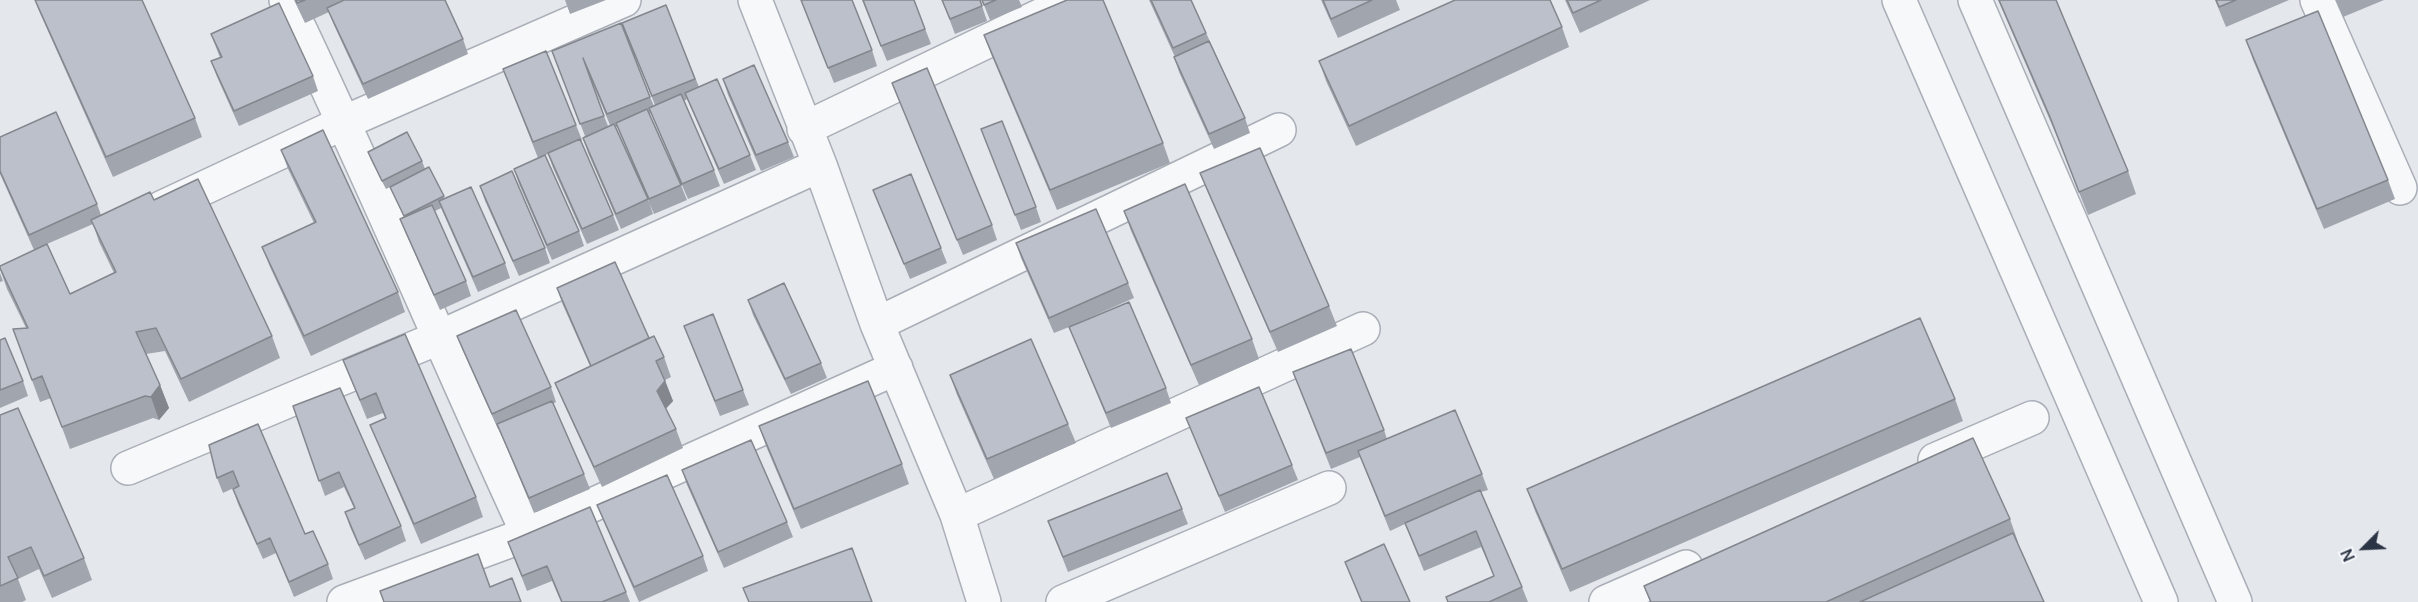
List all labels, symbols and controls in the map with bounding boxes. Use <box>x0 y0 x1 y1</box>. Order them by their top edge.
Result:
north arrow <box>2334 518 2394 578</box>
text: N <box>2335 546 2360 565</box>

